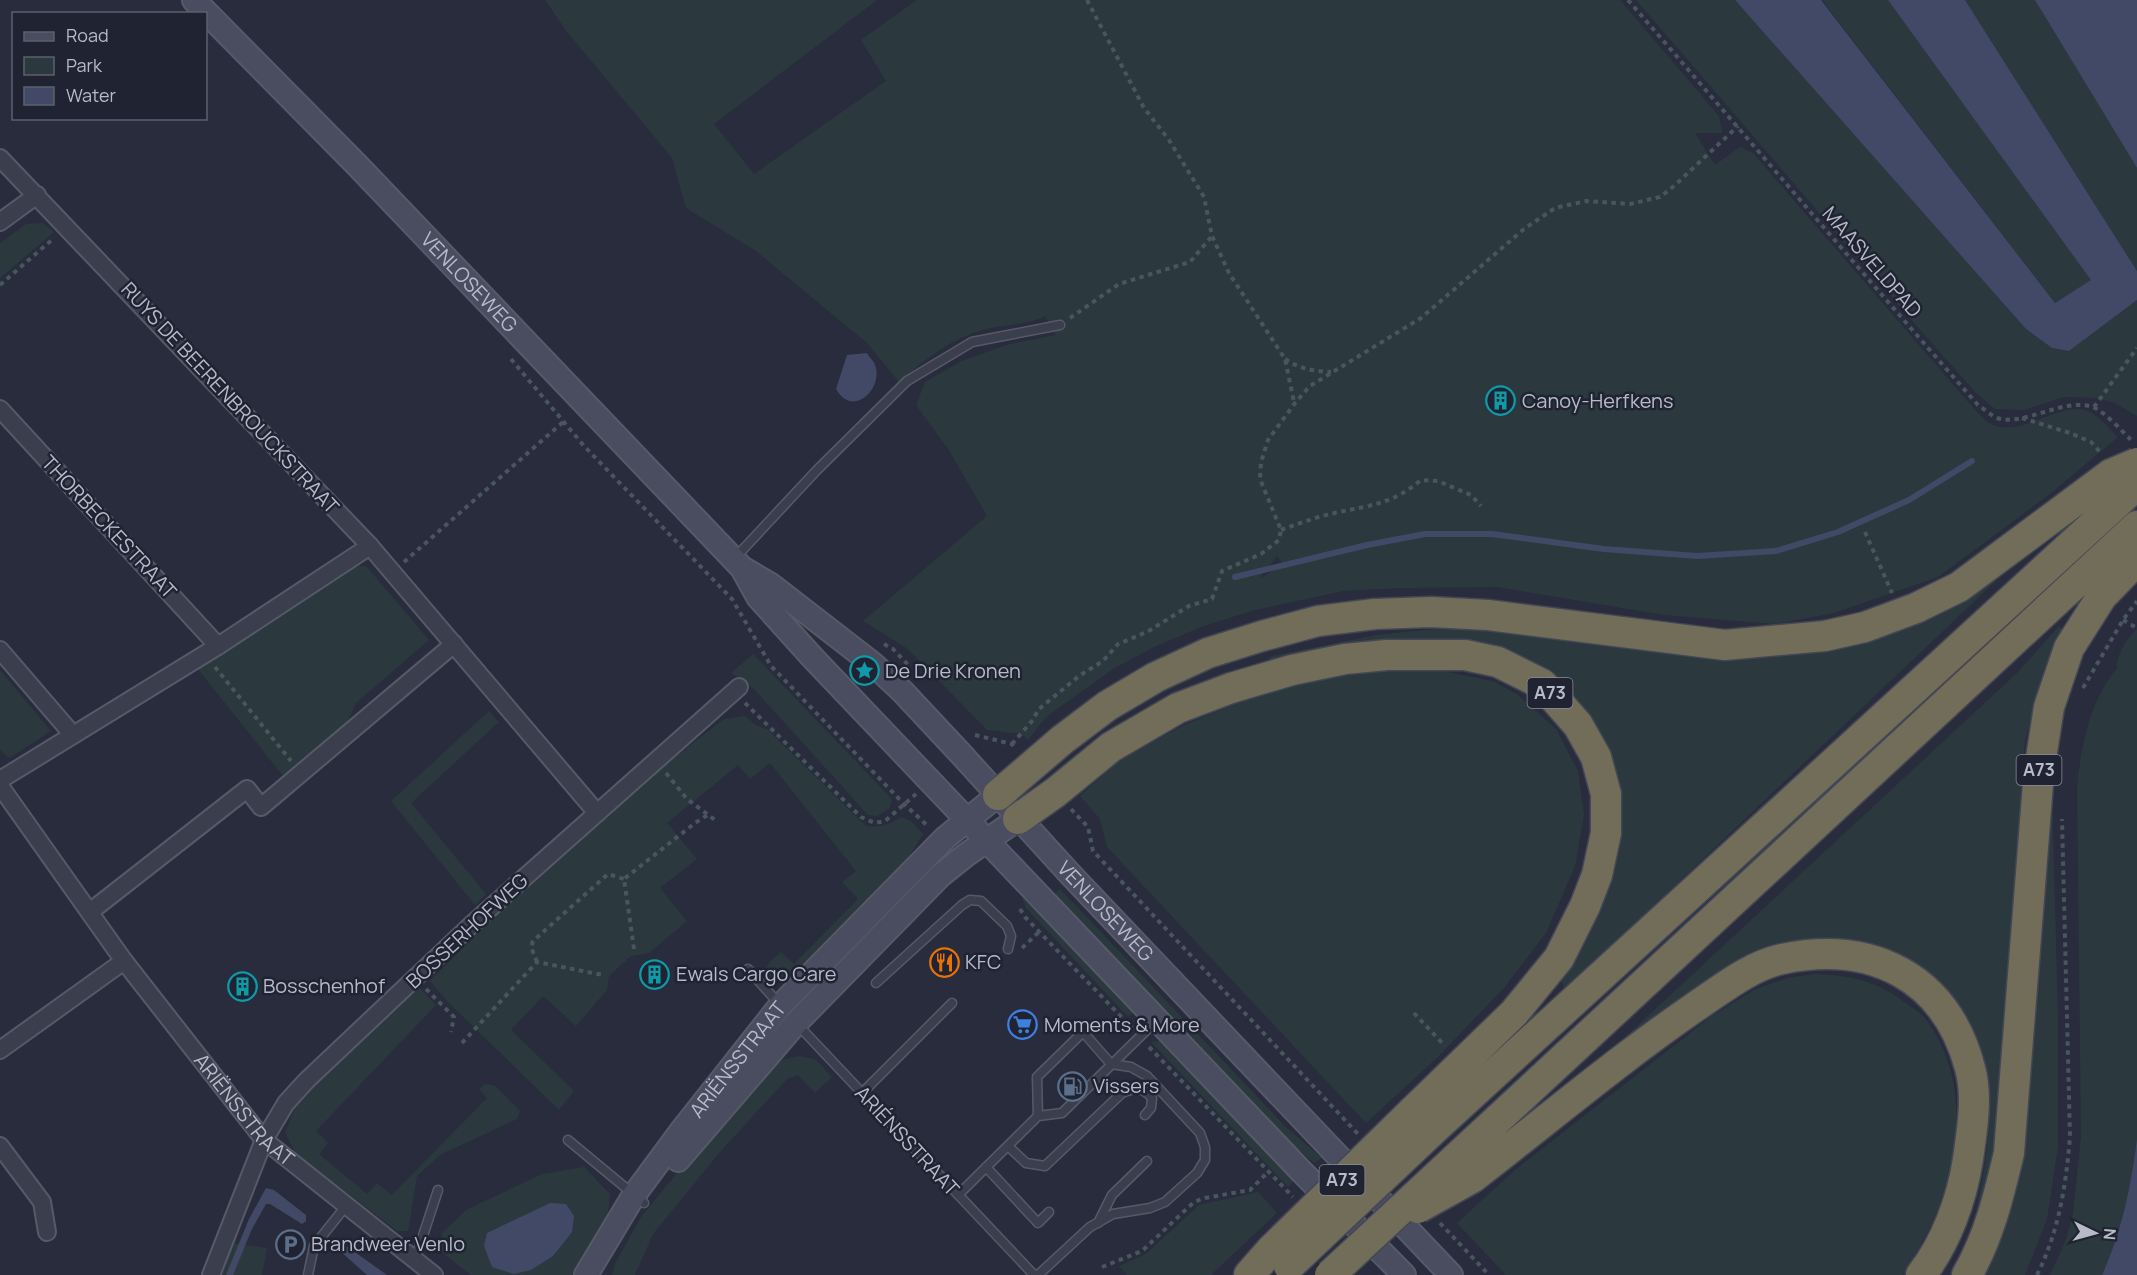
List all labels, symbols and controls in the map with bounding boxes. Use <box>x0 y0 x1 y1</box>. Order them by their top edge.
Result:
legend <box>12 12 207 120</box>
text: Road <box>66 23 109 47</box>
text: Park <box>66 53 103 77</box>
text: Water <box>66 83 116 107</box>
street label: MAASVELDPAD <box>1817 200 1928 323</box>
street label: VENLOSEWEG <box>415 226 524 338</box>
street label: RUYS DE BEERENBROUCKSTRAAT <box>116 276 345 519</box>
building icon: Canoy-Herfkens <box>1485 385 1517 417</box>
place label: Canoy-Herfkens <box>1522 387 1673 414</box>
street label: THORBECKESTRAAT <box>36 449 183 604</box>
place icon: De Drie Kronen <box>848 655 880 687</box>
place label: De Drie Kronen <box>885 657 1021 684</box>
road number: A73 <box>1528 678 1572 708</box>
road number: A73 <box>2016 755 2062 785</box>
street label: VENLOSEWEG <box>1052 855 1160 967</box>
street label: BOSSERHOFWEG <box>400 867 533 994</box>
restaurant icon: KFC <box>928 946 960 978</box>
place label: KFC <box>965 948 1001 975</box>
building icon: Ewals Cargo Care <box>639 958 671 990</box>
place label: Ewals Cargo Care <box>676 960 836 987</box>
building icon: Bosschenhof <box>226 970 258 1002</box>
place label: Bosschenhof <box>263 972 385 999</box>
street label: ARIËNSSTRAAT <box>683 995 792 1123</box>
supermarket icon: Moments & More <box>1007 1009 1039 1041</box>
place label: Moments & More <box>1044 1011 1200 1038</box>
street label: ARIËNSSTRAAT <box>188 1048 300 1172</box>
fuel station icon: Vissers <box>1056 1070 1088 1102</box>
place label: Vissers <box>1093 1072 1159 1099</box>
street label: ARIÉNSSTRAAT <box>849 1080 965 1202</box>
road number: A73 <box>1320 1165 1364 1195</box>
north arrow <box>2065 1203 2125 1263</box>
parking icon: Brandweer Venlo <box>274 1228 306 1260</box>
text: N <box>2098 1228 2121 1241</box>
place label: Brandweer Venlo <box>311 1230 465 1257</box>

